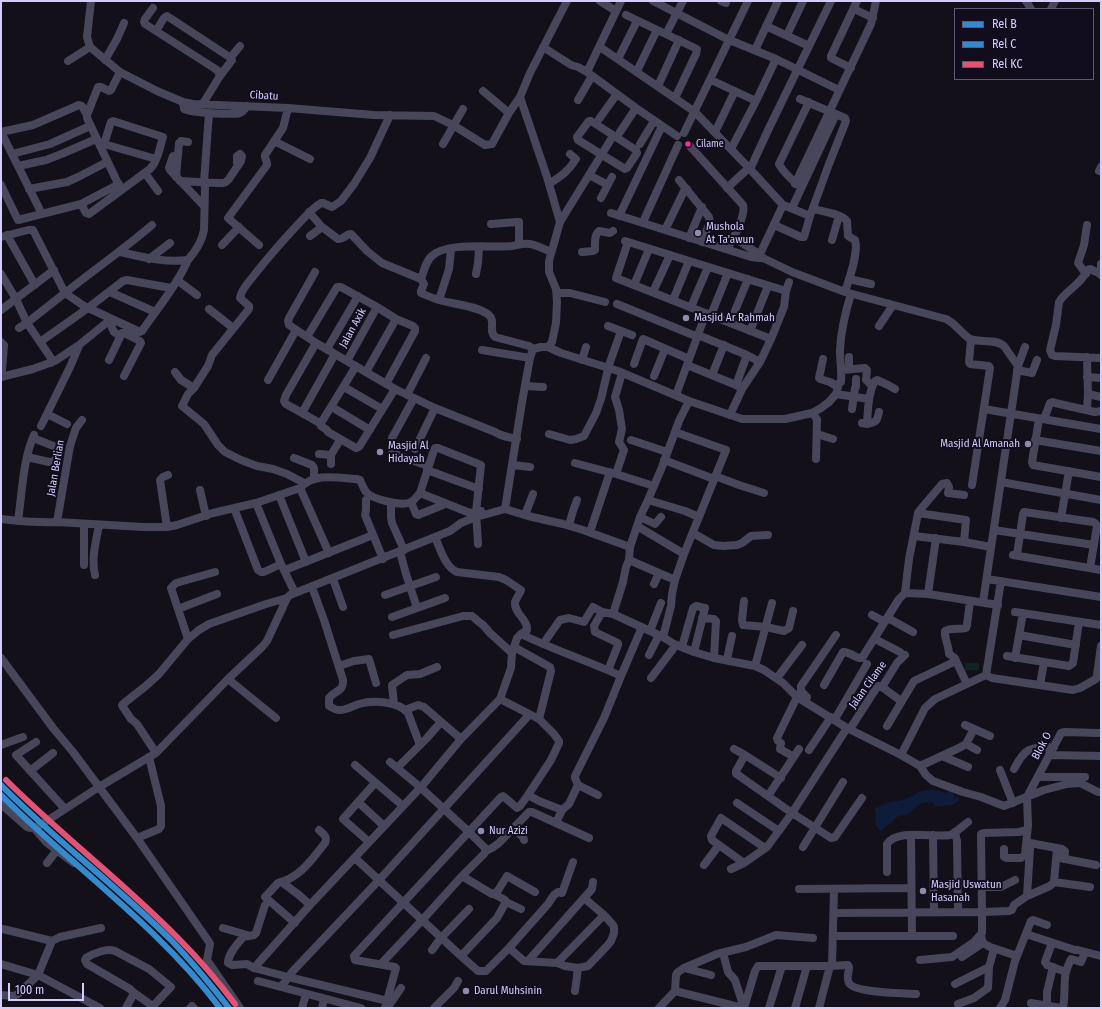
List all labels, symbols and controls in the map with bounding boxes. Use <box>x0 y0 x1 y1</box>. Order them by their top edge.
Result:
legend <box>954 8 1094 80</box>
text: Rel B <box>992 17 1017 31</box>
text: Rel C <box>992 37 1016 51</box>
text: Rel KC <box>992 57 1023 71</box>
street label: Cibatu <box>249 89 279 103</box>
place label: Cilame <box>696 138 724 150</box>
marker: Cilame <box>683 139 693 149</box>
place label: Mushola At Ta'awun <box>706 220 754 246</box>
marker: Mushola At Ta'awun <box>693 228 703 238</box>
street label: Jalan Axik <box>337 306 369 350</box>
place label: Masjid Ar Rahmah <box>694 311 775 325</box>
marker: Masjid Ar Rahmah <box>681 313 691 323</box>
place label: Masjid Al Amanah <box>940 437 1020 451</box>
street label: Jalan Berlian <box>45 439 67 497</box>
place label: Masjid Al Hidayah <box>388 439 429 465</box>
marker: Masjid Al Amanah <box>1023 439 1033 449</box>
marker: Masjid Al Hidayah <box>375 447 385 457</box>
street label: Jalan Cilame <box>846 659 890 711</box>
street label: Blok O <box>1029 730 1055 762</box>
place label: Nur Azizi <box>489 824 528 838</box>
marker: Nur Azizi <box>476 826 486 836</box>
place label: Masjid Uswatun Hasanah <box>931 878 1001 904</box>
marker: Masjid Uswatun Hasanah <box>918 886 928 896</box>
scale bar <box>10 975 86 1001</box>
text: 100 m <box>15 983 44 997</box>
place label: Darul Muhsinin <box>474 984 542 998</box>
marker: Darul Muhsinin <box>461 986 471 996</box>

